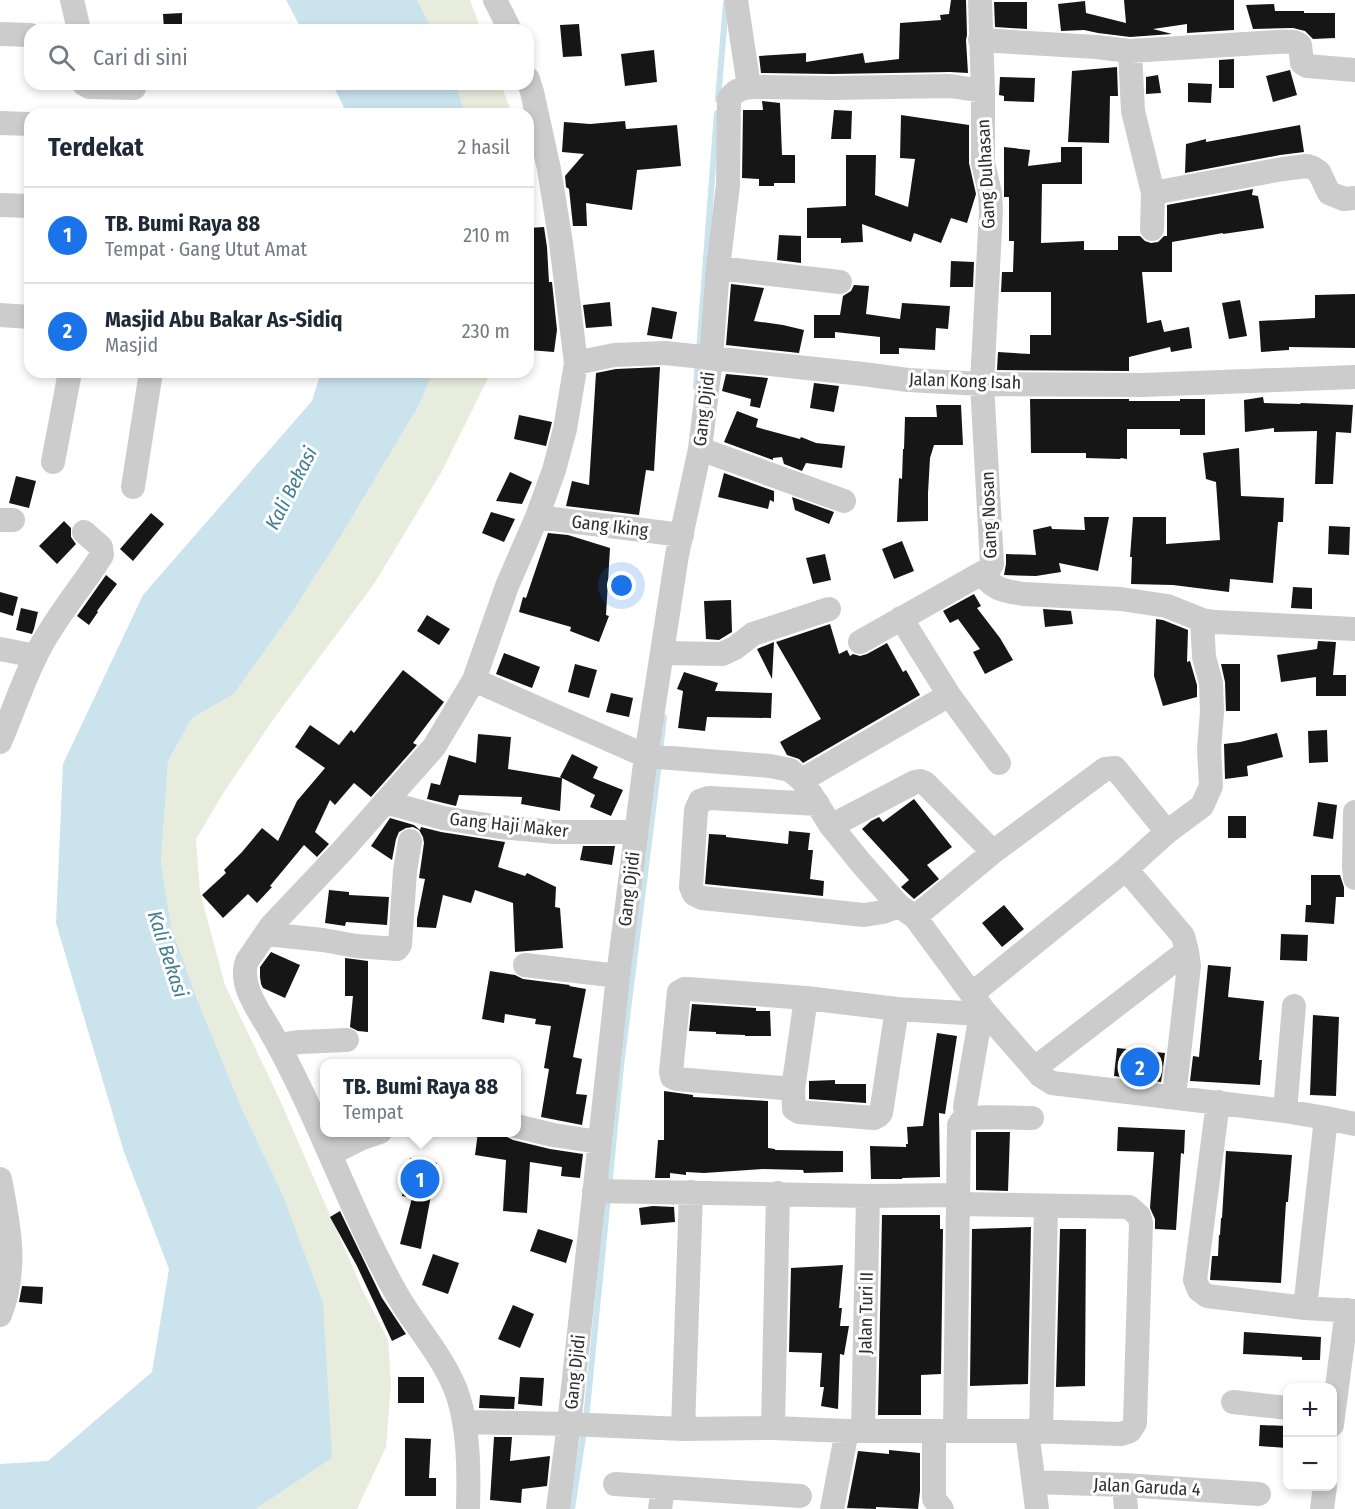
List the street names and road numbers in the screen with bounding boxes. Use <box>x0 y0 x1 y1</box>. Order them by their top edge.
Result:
street label: Gang Dulhasan <box>972 119 1000 229</box>
street label: Jalan Kong Isah <box>909 368 1021 394</box>
street label: Gang Djidi <box>689 370 719 448</box>
street label: Gang Nosan <box>976 471 1002 559</box>
street label: Gang Iking <box>570 510 650 542</box>
street label: Gang Haji Maker <box>449 808 570 842</box>
street label: Gang Djidi <box>614 850 644 928</box>
street label: Jalan Turi II <box>854 1272 878 1354</box>
street label: Gang Djidi <box>560 1334 590 1410</box>
street label: Jalan Garuda 4 <box>1093 1473 1201 1501</box>

